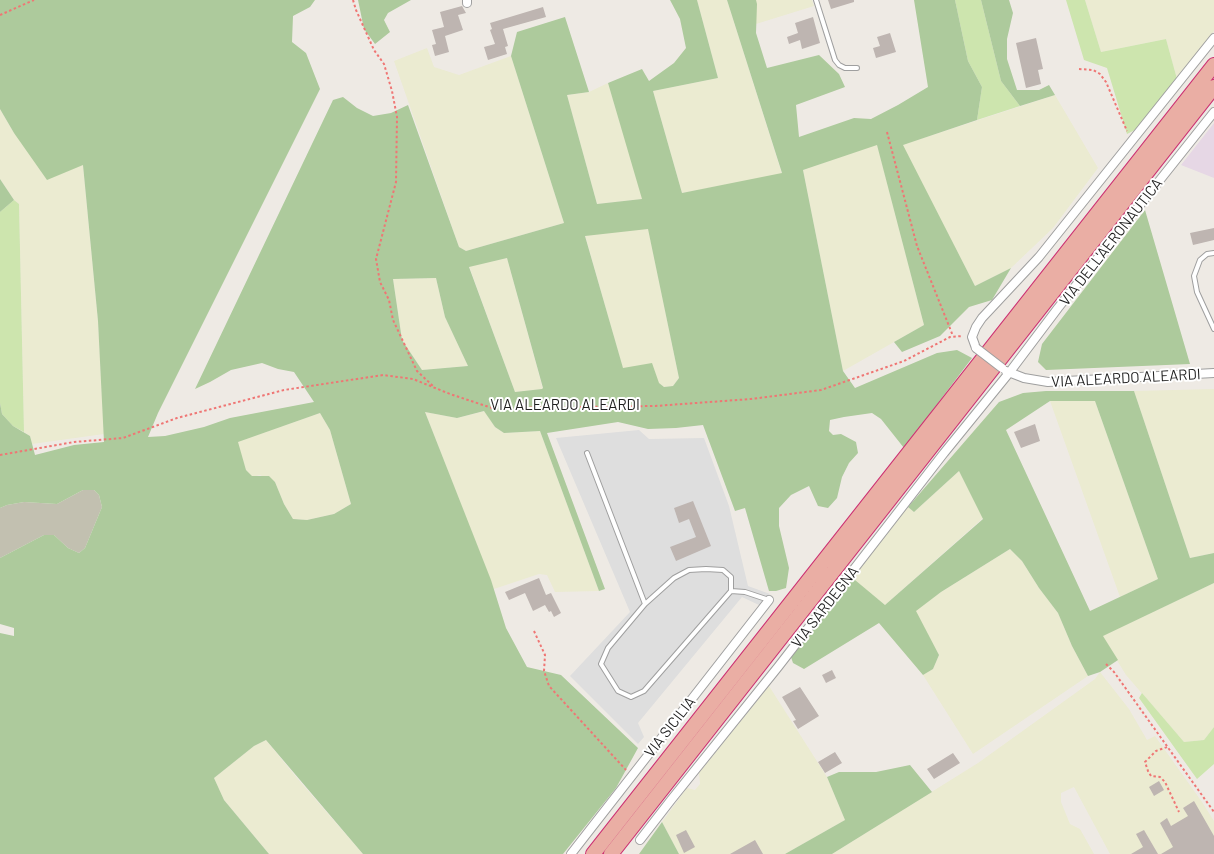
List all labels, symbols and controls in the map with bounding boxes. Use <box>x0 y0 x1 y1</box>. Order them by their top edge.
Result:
street label: VIA DELL'AERONAUTICA <box>1056 175 1166 309</box>
street label: VIA ALEARDO ALEARDI <box>1051 365 1201 391</box>
street label: VIA ALEARDO ALEARDI <box>490 396 640 414</box>
street label: VIA SARDEGNA <box>788 563 862 651</box>
street label: VIA SICILIA <box>641 693 699 761</box>

